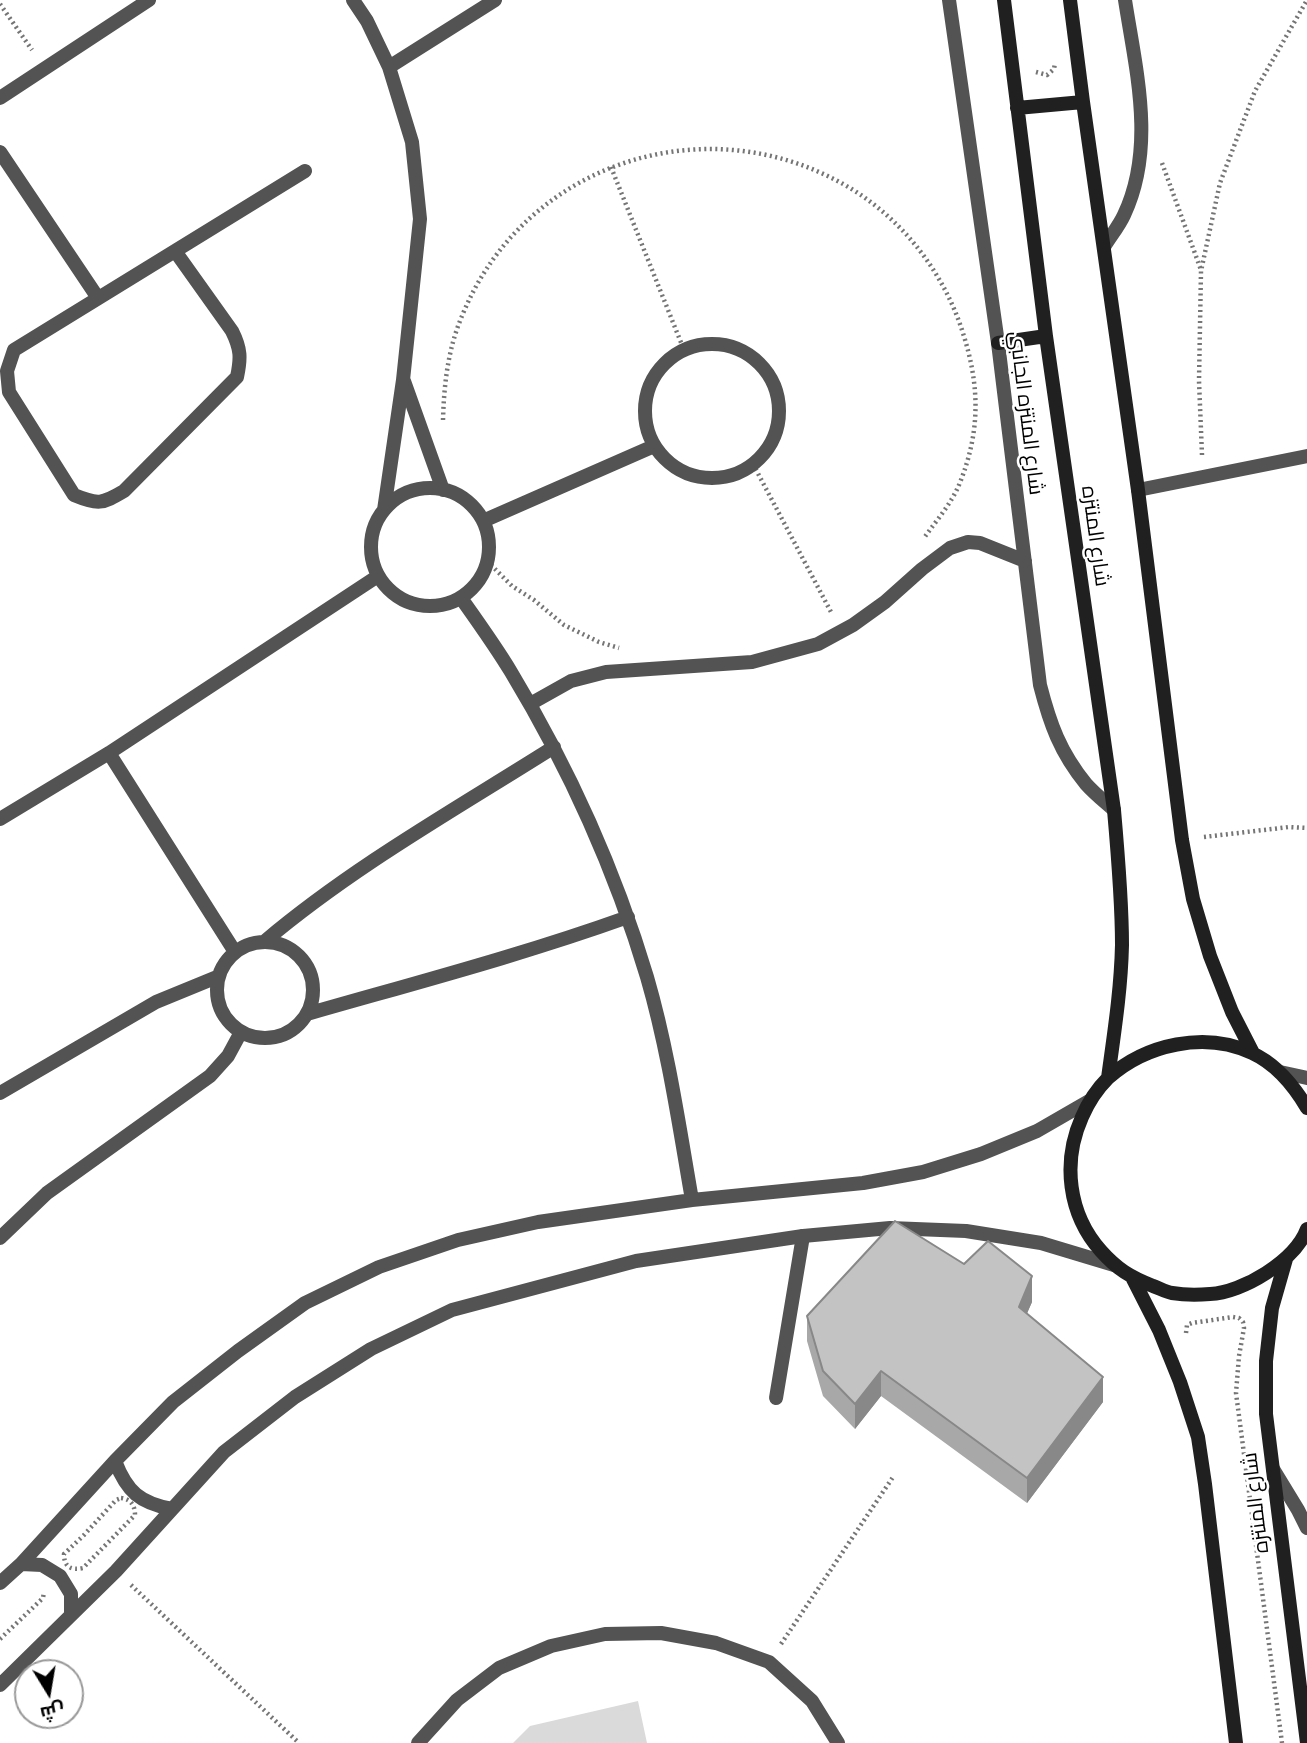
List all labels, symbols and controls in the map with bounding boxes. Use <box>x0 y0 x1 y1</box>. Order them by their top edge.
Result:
street label: شارع المنتزه الجانبي <box>1004 330 1050 496</box>
street label: شارع المنتزه <box>1076 484 1116 588</box>
street label: شارع المنتزه <box>1236 1451 1274 1555</box>
north arrow <box>14 1659 84 1729</box>
text: ش <box>39 1700 67 1727</box>

